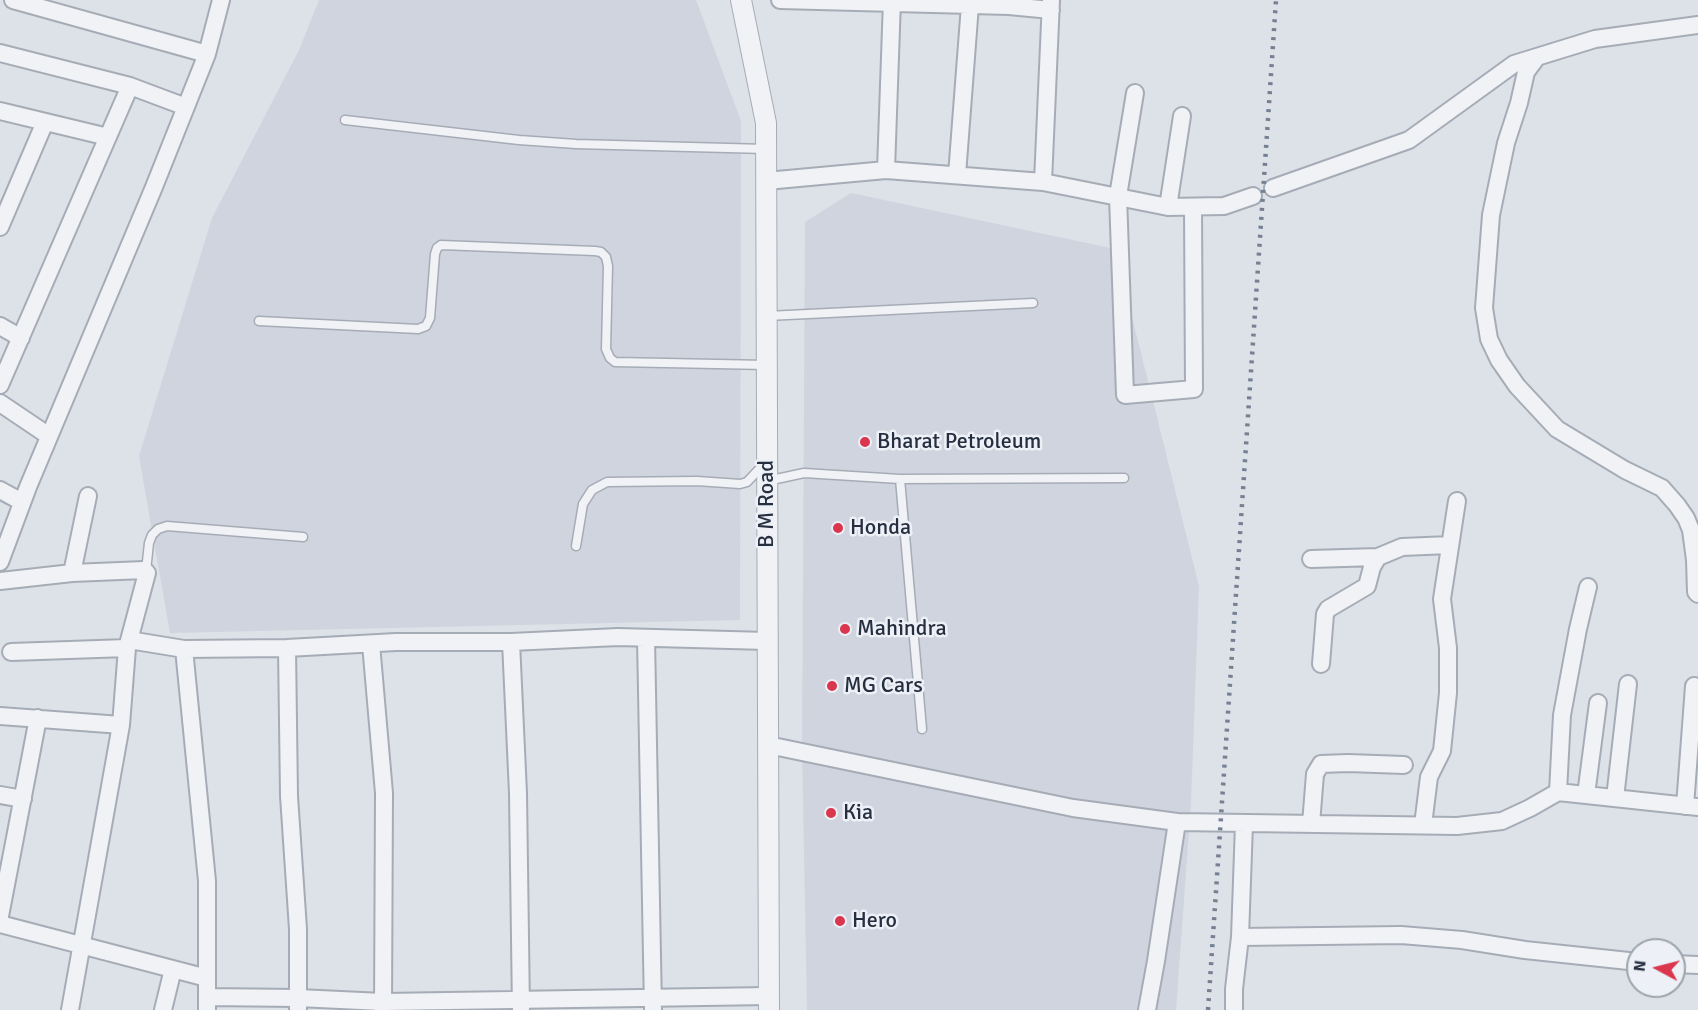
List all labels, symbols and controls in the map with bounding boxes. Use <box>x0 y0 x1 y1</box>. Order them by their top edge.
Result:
place label: Bharat Petroleum <box>877 429 1041 455</box>
marker: Bharat Petroleum <box>858 435 872 449</box>
street label: B M Road <box>754 460 780 548</box>
place label: Honda <box>850 515 911 541</box>
marker: Honda <box>831 521 845 535</box>
place label: Mahindra <box>857 616 947 642</box>
marker: Mahindra <box>838 622 852 636</box>
place label: MG Cars <box>844 673 923 699</box>
marker: MG Cars <box>825 679 839 693</box>
place label: Kia <box>843 800 873 826</box>
marker: Kia <box>824 806 838 820</box>
place label: Hero <box>852 908 897 934</box>
marker: Hero <box>833 914 847 928</box>
north arrow <box>1626 938 1686 998</box>
text: N <box>1630 959 1651 973</box>

